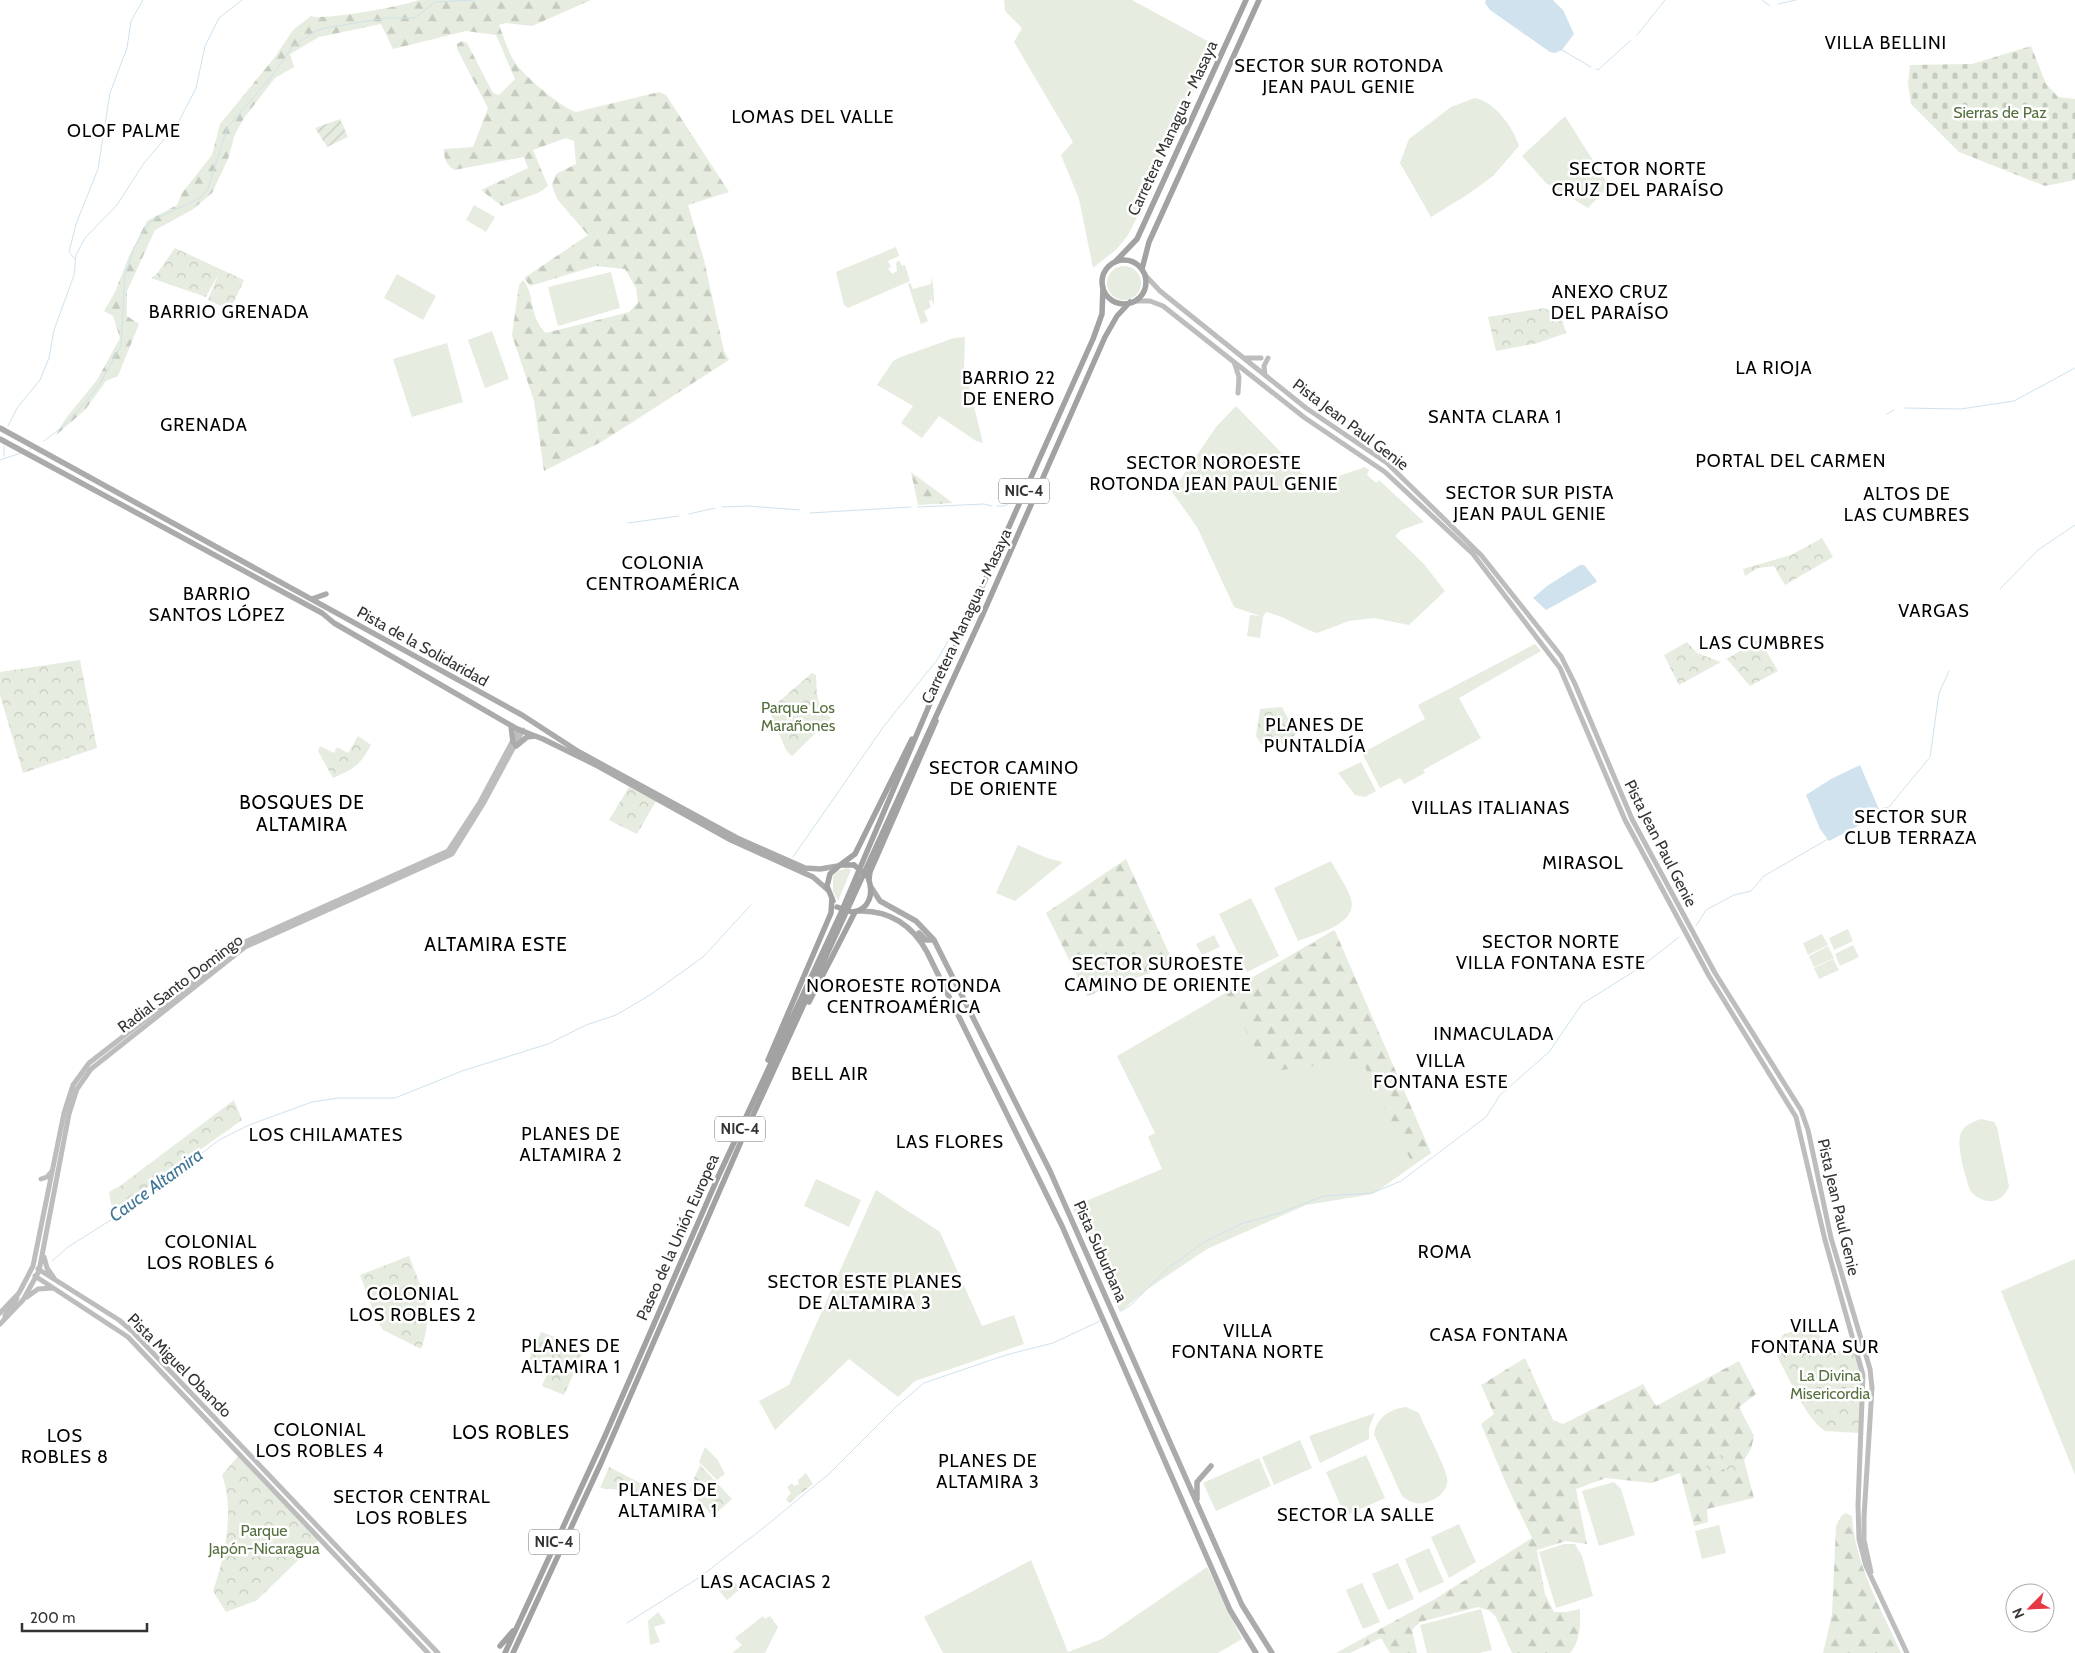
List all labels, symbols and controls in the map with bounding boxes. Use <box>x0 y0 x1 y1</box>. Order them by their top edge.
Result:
district label: VILLA BELLINI <box>1825 32 1947 54</box>
street label: Carretera Managua - Masaya <box>1124 37 1222 219</box>
district label: SECTOR SUR ROTONDA JEAN PAUL GENIE <box>1234 55 1444 98</box>
park label: Sierras de Paz <box>1953 103 2047 122</box>
district label: LOMAS DEL VALLE <box>732 106 894 128</box>
district label: OLOF PALME <box>67 120 181 142</box>
district label: SECTOR NORTE CRUZ DEL PARAÍSO <box>1552 158 1724 201</box>
district label: ANEXO CRUZ DEL PARAÍSO <box>1551 281 1669 324</box>
district label: BARRIO GRENADA <box>149 301 309 323</box>
district label: LA RIOJA <box>1735 357 1813 379</box>
district label: BARRIO 22 DE ENERO <box>962 367 1056 410</box>
street label: Pista Jean Paul Genie <box>1289 375 1412 474</box>
district label: SANTA CLARA 1 <box>1428 406 1562 428</box>
district label: GRENADA <box>160 414 248 436</box>
district label: PORTAL DEL CARMEN <box>1696 450 1886 472</box>
district label: SECTOR NOROESTE ROTONDA JEAN PAUL GENIE <box>1089 452 1339 495</box>
road number: NIC-4 <box>999 478 1049 504</box>
district label: SECTOR SUR PISTA JEAN PAUL GENIE <box>1446 482 1614 525</box>
district label: ALTOS DE LAS CUMBRES <box>1844 483 1970 526</box>
street label: Carretera Managua - Masaya <box>918 525 1016 707</box>
district label: COLONIA CENTROAMÉRICA <box>586 552 740 595</box>
district label: BARRIO SANTOS LÓPEZ <box>149 583 285 626</box>
district label: VARGAS <box>1898 600 1970 622</box>
street label: Pista de la Solidaridad <box>354 602 492 690</box>
district label: LAS CUMBRES <box>1699 632 1825 654</box>
park label: Parque Los Marañones <box>761 698 836 735</box>
district label: PLANES DE PUNTALDÍA <box>1264 714 1366 757</box>
district label: SECTOR CAMINO DE ORIENTE <box>929 757 1079 800</box>
street label: Pista Jean Paul Genie <box>1620 777 1701 910</box>
district label: BOSQUES DE ALTAMIRA <box>239 791 365 836</box>
district label: VILLAS ITALIANAS <box>1412 797 1570 819</box>
district label: SECTOR SUR CLUB TERRAZA <box>1845 806 1977 849</box>
district label: MIRASOL <box>1542 852 1624 874</box>
street label: Radial Santo Domingo <box>114 930 247 1037</box>
district label: SECTOR NORTE VILLA FONTANA ESTE <box>1456 931 1646 974</box>
district label: ALTAMIRA ESTE <box>424 933 568 956</box>
district label: SECTOR SUROESTE CAMINO DE ORIENTE <box>1064 953 1252 996</box>
district label: NOROESTE ROTONDA CENTROAMÉRICA <box>806 975 1002 1018</box>
district label: INMACULADA <box>1434 1023 1554 1045</box>
district label: VILLA FONTANA ESTE <box>1373 1050 1509 1093</box>
district label: BELL AIR <box>791 1063 869 1085</box>
road number: NIC-4 <box>715 1116 765 1142</box>
district label: PLANES DE ALTAMIRA 2 <box>519 1123 623 1166</box>
district label: LOS CHILAMATES <box>249 1124 403 1146</box>
district label: LAS FLORES <box>896 1131 1004 1153</box>
street label: Pista Jean Paul Genie <box>1814 1137 1863 1277</box>
water label: Cauce Altamira <box>105 1144 207 1226</box>
street label: Paseo de la Unión Europea <box>632 1151 723 1323</box>
street label: Pista Suburbana <box>1070 1198 1131 1305</box>
district label: COLONIAL LOS ROBLES 6 <box>147 1231 275 1274</box>
district label: ROMA <box>1418 1241 1472 1263</box>
district label: SECTOR ESTE PLANES DE ALTAMIRA 3 <box>768 1271 962 1314</box>
district label: COLONIAL LOS ROBLES 2 <box>349 1283 477 1326</box>
street label: Pista Miguel Obando <box>124 1309 236 1421</box>
district label: VILLA FONTANA SUR <box>1751 1315 1879 1358</box>
district label: VILLA FONTANA NORTE <box>1171 1320 1325 1363</box>
district label: CASA FONTANA <box>1429 1324 1569 1346</box>
district label: PLANES DE ALTAMIRA 1 <box>521 1335 621 1378</box>
park label: La Divina Misericordia <box>1790 1366 1870 1403</box>
district label: COLONIAL LOS ROBLES 4 <box>256 1419 384 1462</box>
district label: LOS ROBLES <box>452 1421 570 1444</box>
district label: LOS ROBLES 8 <box>21 1425 109 1468</box>
district label: PLANES DE ALTAMIRA 3 <box>936 1450 1040 1493</box>
district label: PLANES DE ALTAMIRA 1 <box>618 1479 718 1522</box>
district label: SECTOR CENTRAL LOS ROBLES <box>333 1486 491 1529</box>
district label: SECTOR LA SALLE <box>1277 1504 1435 1526</box>
park label: Parque Japón-Nicaragua <box>207 1521 320 1558</box>
road number: NIC-4 <box>529 1530 579 1554</box>
district label: LAS ACACIAS 2 <box>700 1571 832 1593</box>
north arrow <box>2005 1583 2055 1633</box>
scale bar <box>22 1600 148 1632</box>
text: N <box>2008 1605 2028 1621</box>
text: 200 m <box>30 1609 75 1627</box>

